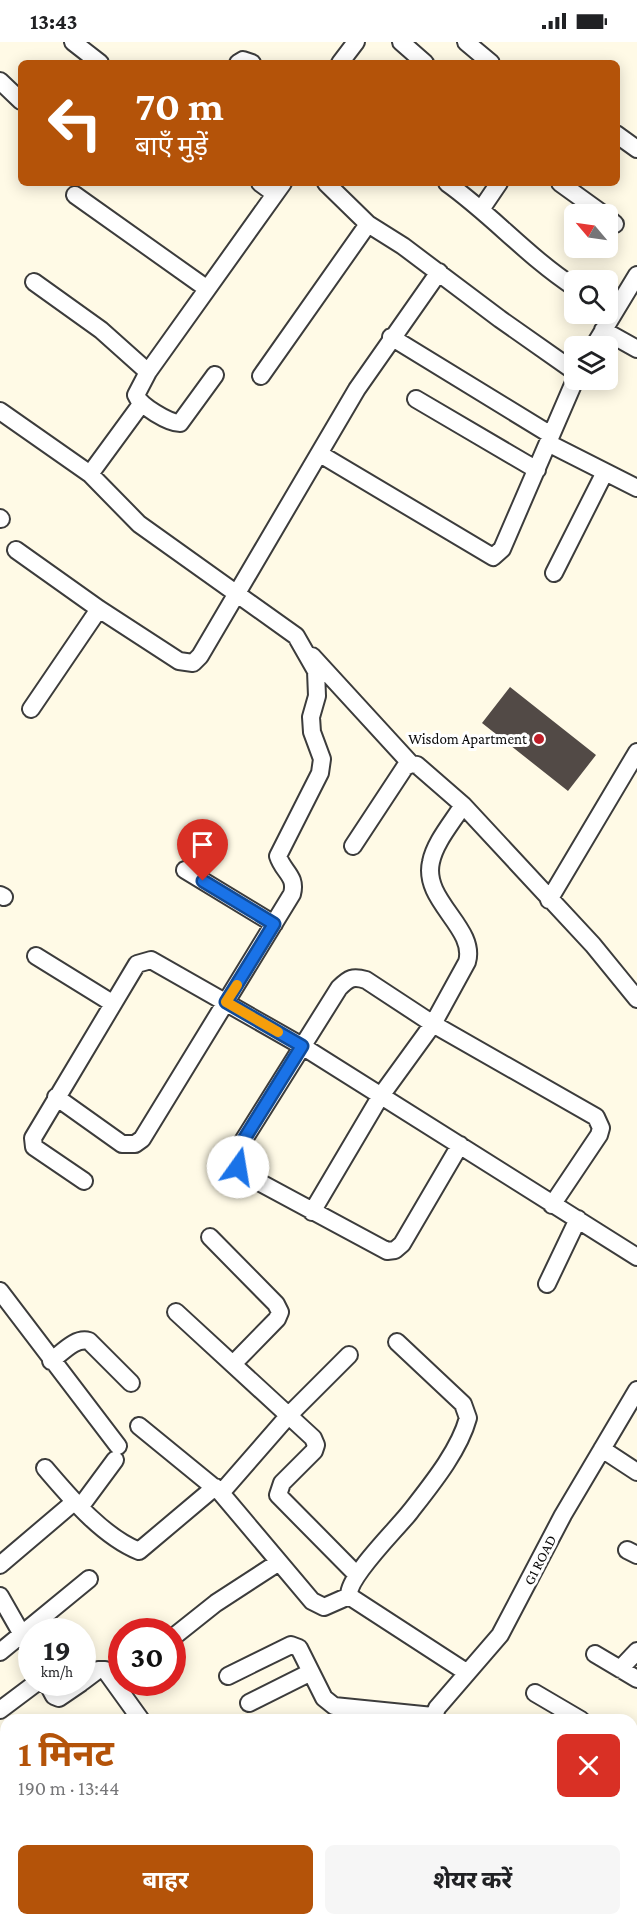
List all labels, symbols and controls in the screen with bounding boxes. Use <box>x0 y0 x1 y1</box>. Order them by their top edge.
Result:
text: 13:43 <box>30 9 77 34</box>
text: 70 m <box>135 82 224 129</box>
icon: left <box>36 84 114 162</box>
text: बाएँ मुड़ें <box>135 131 208 161</box>
north arrow <box>564 204 618 258</box>
map controls <box>564 204 618 390</box>
button: search <box>564 270 618 324</box>
button: layers <box>564 336 618 390</box>
place label: Wisdom Apartment <box>408 731 528 748</box>
marker: Wisdom Apartment <box>532 732 546 746</box>
pin <box>177 819 228 881</box>
icon: arrive <box>186 828 219 861</box>
position arrow <box>206 1135 270 1199</box>
street label: G1 ROAD <box>521 1532 559 1588</box>
speed limit sign: 30 <box>108 1618 186 1696</box>
text: 19 <box>43 1633 71 1666</box>
text: km/h <box>41 1664 73 1680</box>
text: 1 मिनट <box>18 1734 114 1774</box>
button: close <box>557 1734 620 1797</box>
text: 190 m · 13:44 <box>18 1777 119 1799</box>
button: बाहर <box>18 1845 313 1914</box>
button: शेयर करें <box>325 1845 620 1914</box>

